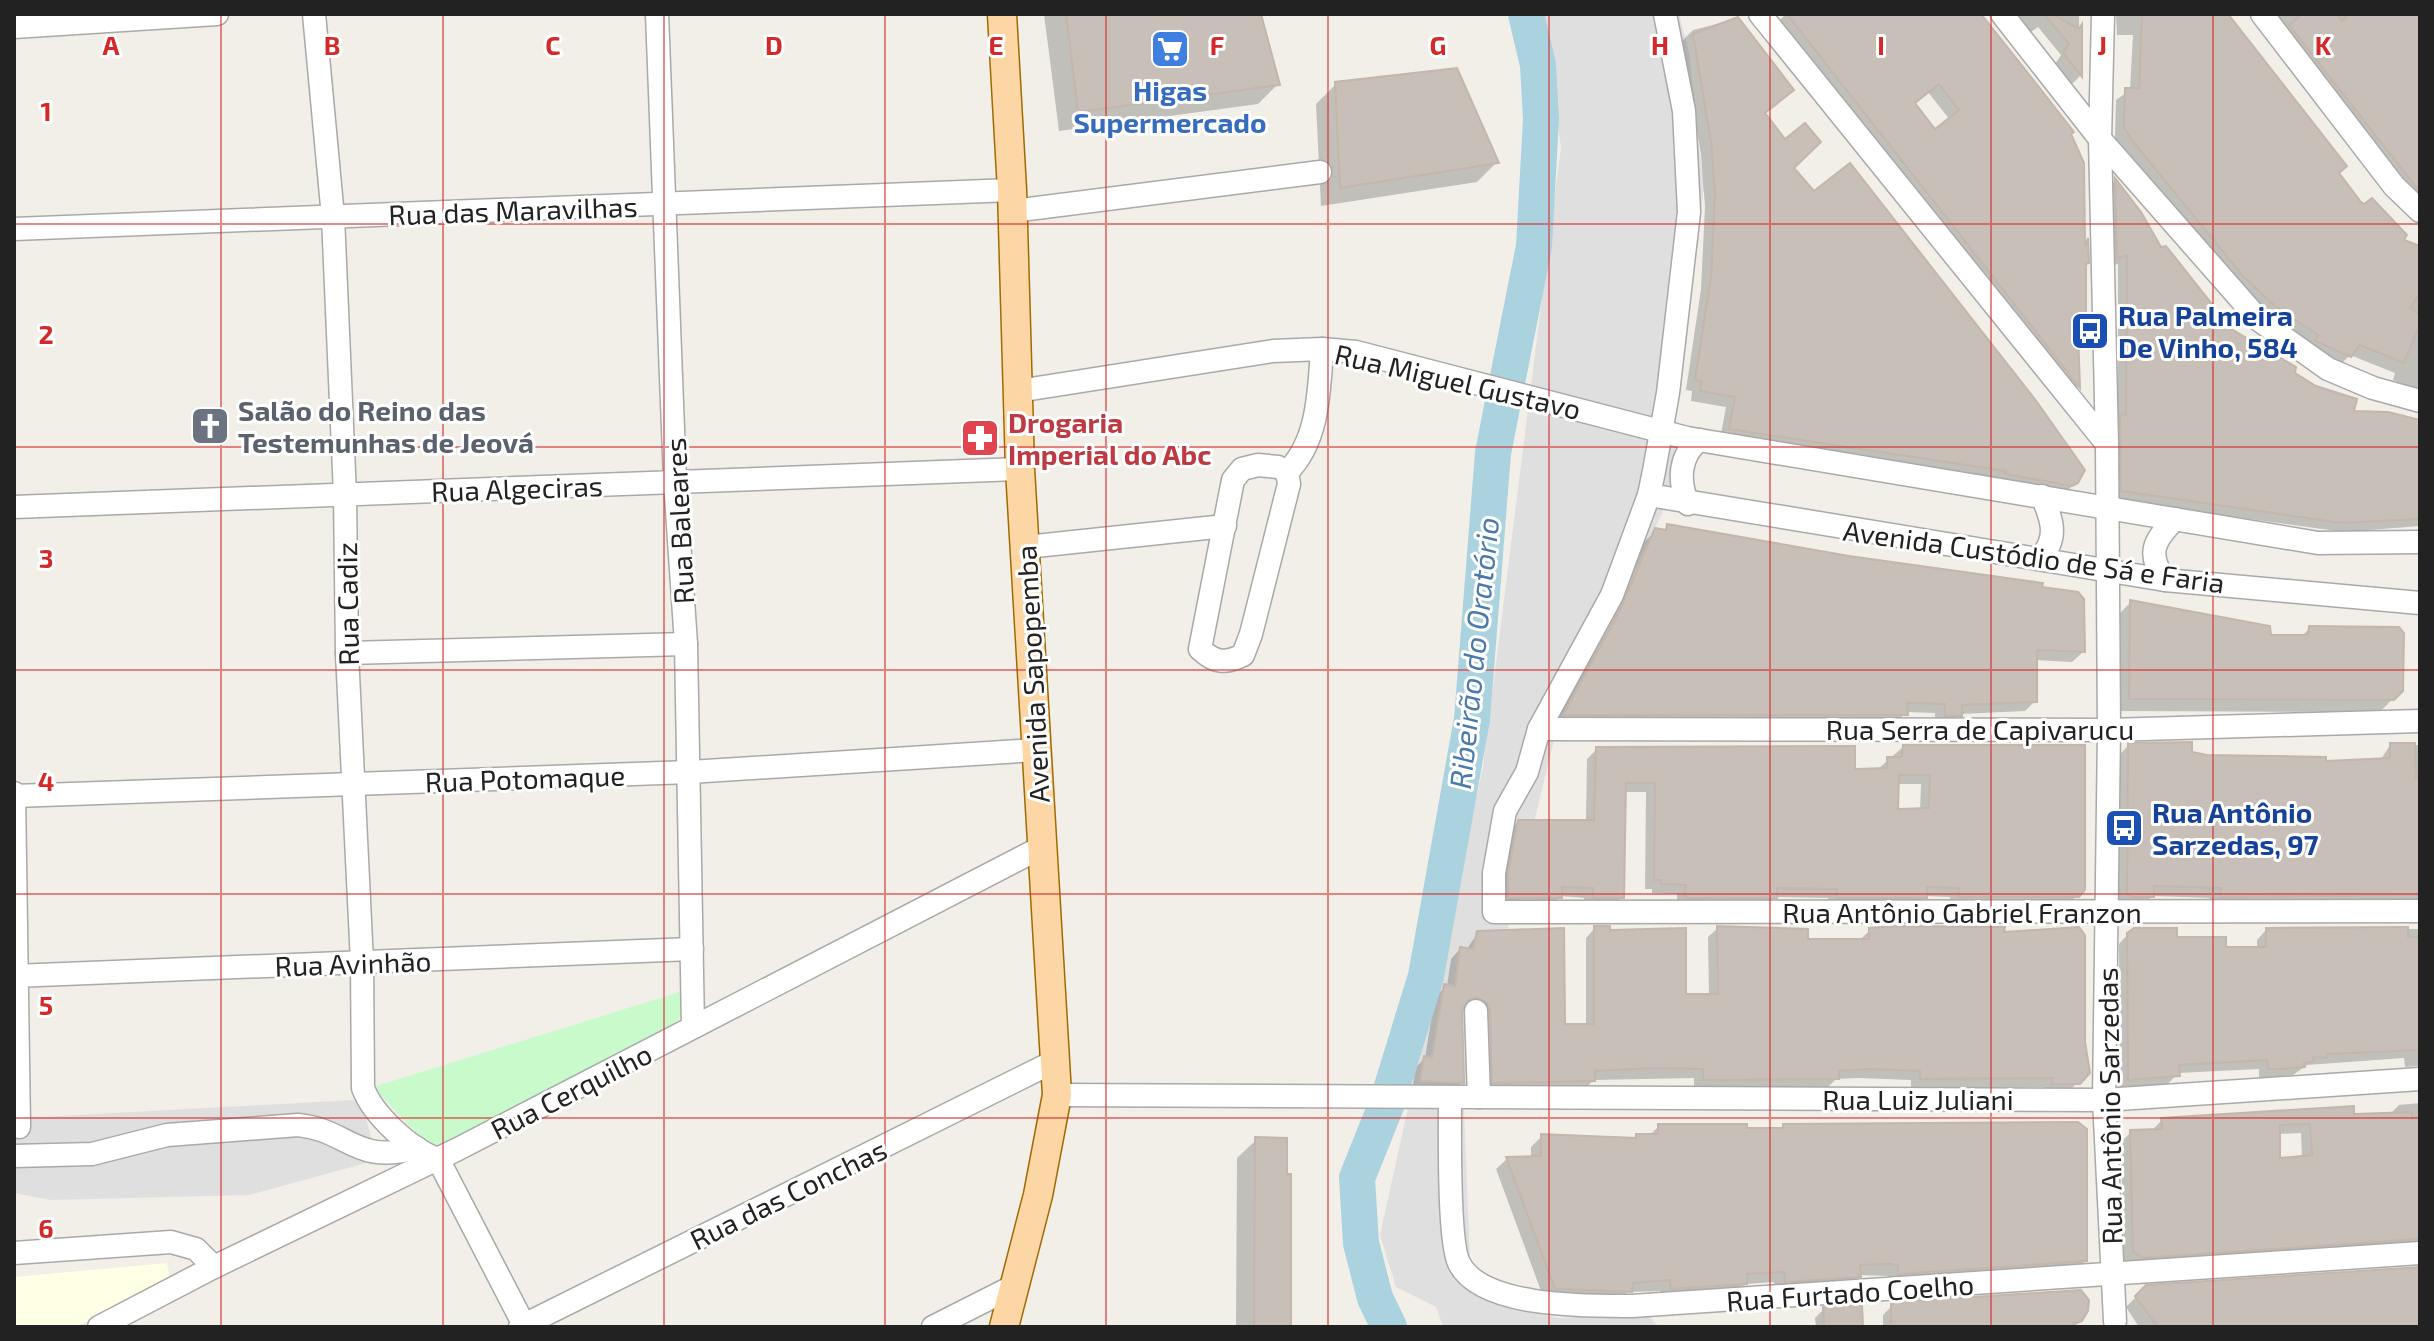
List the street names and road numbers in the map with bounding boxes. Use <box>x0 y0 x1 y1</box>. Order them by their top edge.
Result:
street label: Rua das Maravilhas <box>388 189 638 231</box>
street label: Rua Miguel Gustavo <box>1332 336 1584 426</box>
street label: Rua Baleares <box>658 437 700 605</box>
street label: Rua Algeciras <box>430 468 604 508</box>
street label: Avenida Custódio de Sá e Faria <box>1841 512 2227 600</box>
street label: Rua Cadiz <box>329 542 365 666</box>
street label: Avenida Sapopemba <box>1008 544 1056 804</box>
street label: Rua Serra de Capivarucu <box>1826 712 2134 746</box>
street label: Rua Potomaque <box>424 758 626 798</box>
street label: Rua Antônio Gabriel Franzon <box>1782 895 2142 929</box>
street label: Rua Avinhão <box>274 943 432 983</box>
street label: Rua Antônio Sarzedas <box>2090 967 2128 1245</box>
street label: Rua Cerquilho <box>485 1036 657 1146</box>
street label: Rua Luiz Juliani <box>1822 1082 2014 1116</box>
street label: Rua das Conchas <box>684 1132 892 1256</box>
street label: Rua Furtado Coelho <box>1725 1266 1975 1318</box>

